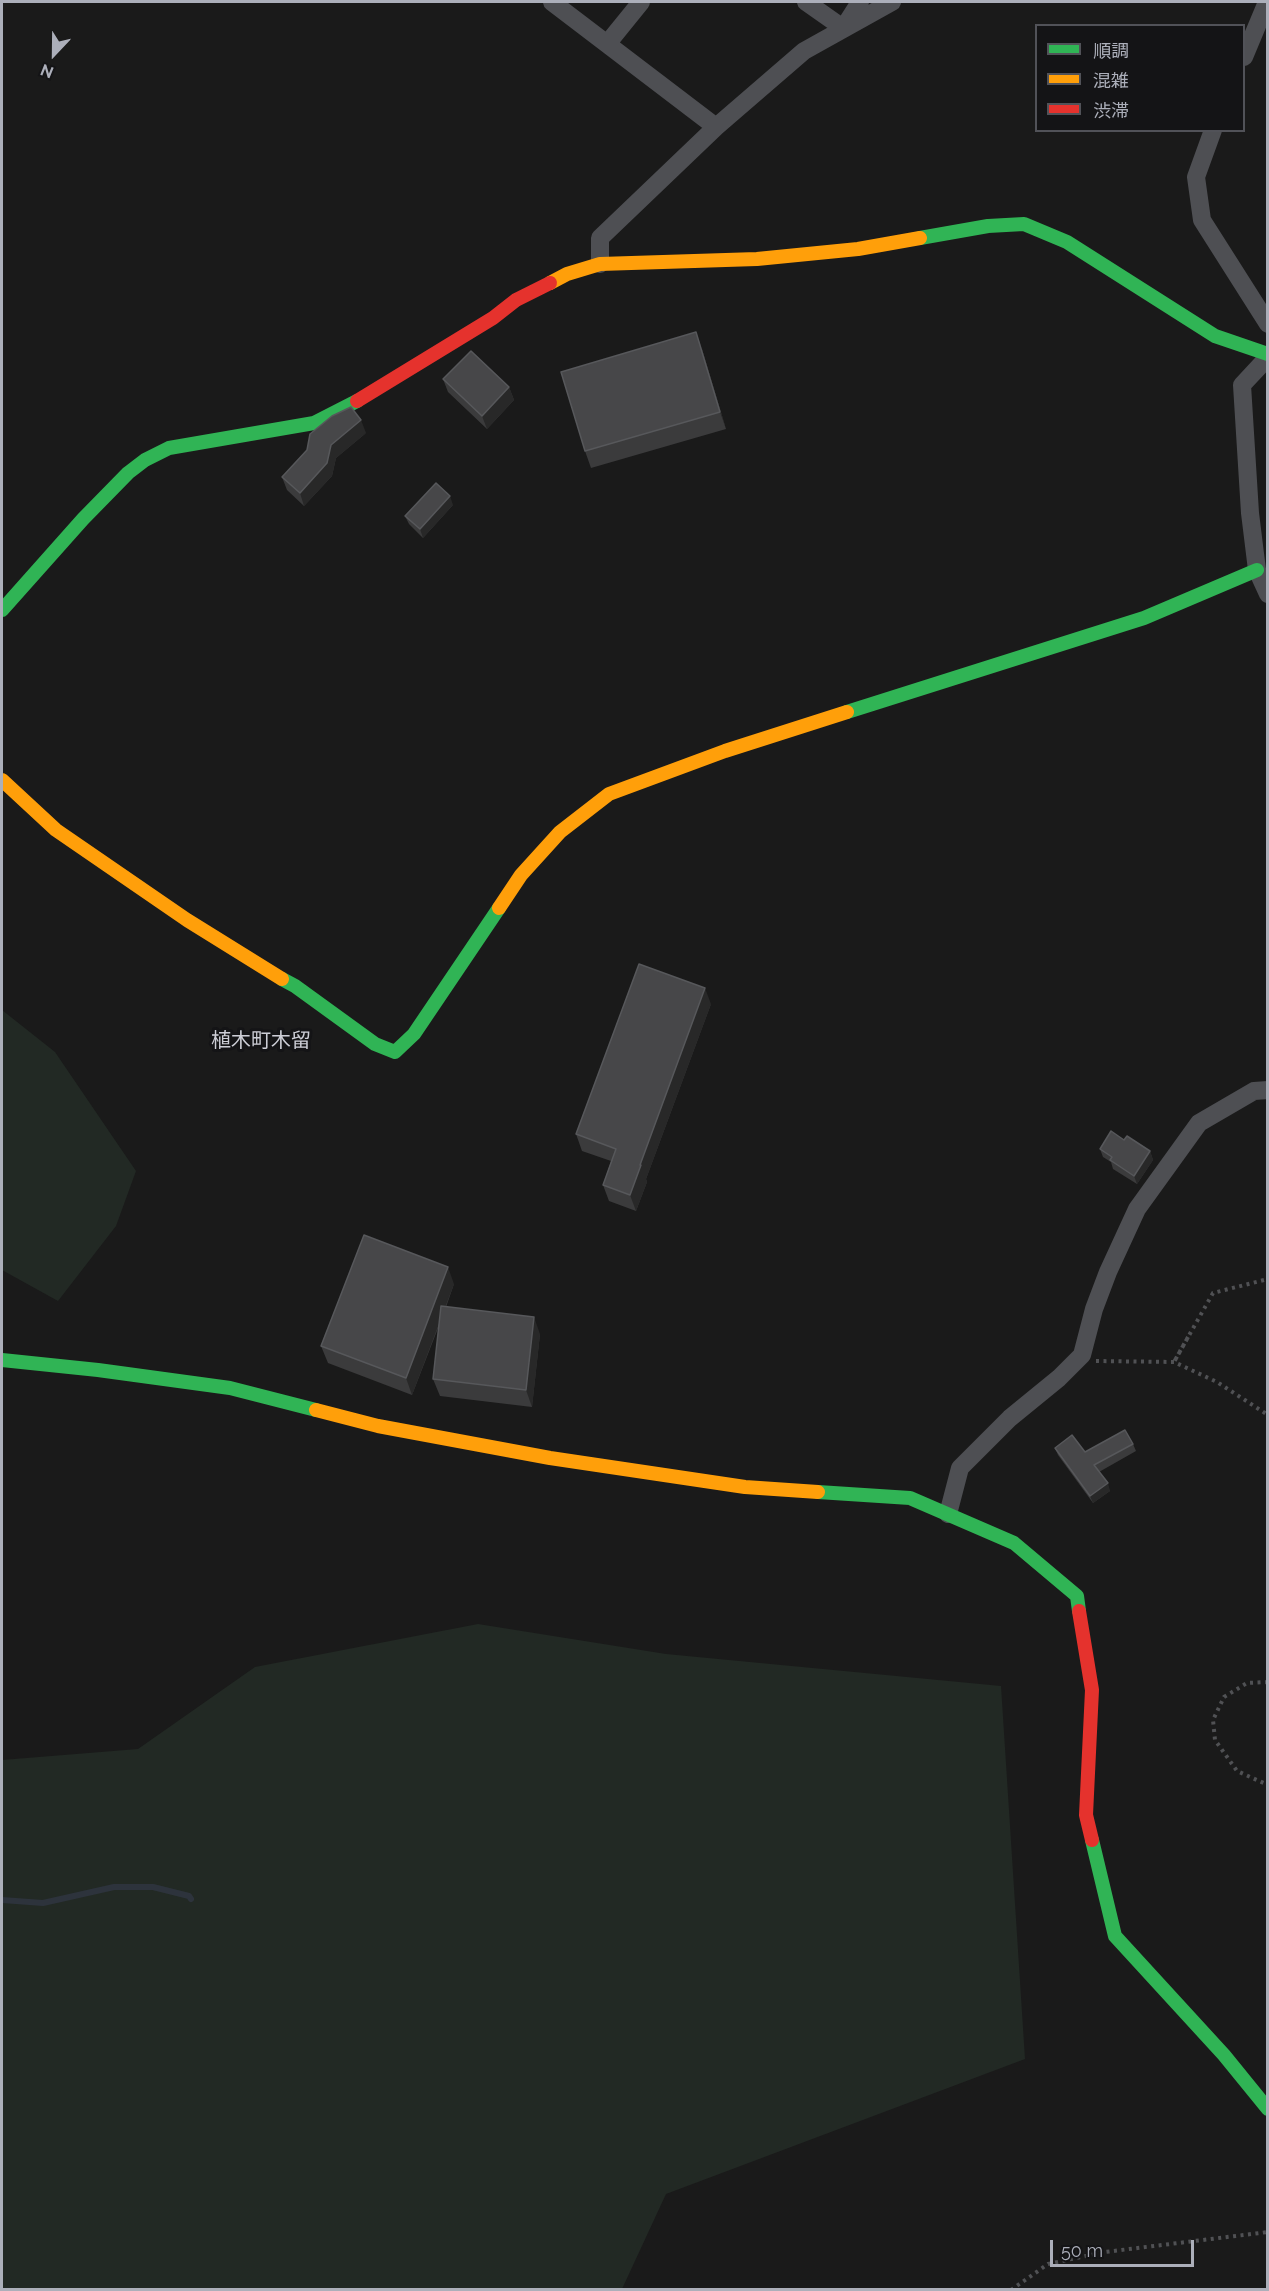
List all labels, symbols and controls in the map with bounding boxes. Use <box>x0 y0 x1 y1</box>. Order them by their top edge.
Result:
north arrow <box>24 24 84 84</box>
legend <box>1035 24 1245 132</box>
text: 順調 <box>1093 40 1129 61</box>
text: N <box>38 60 56 82</box>
text: 混雑 <box>1093 70 1129 91</box>
text: 渋滞 <box>1093 100 1129 121</box>
district label: 植木町木留 <box>211 1029 311 1053</box>
scale bar <box>1053 2228 1197 2266</box>
text: 50 m <box>1061 2240 1103 2261</box>

